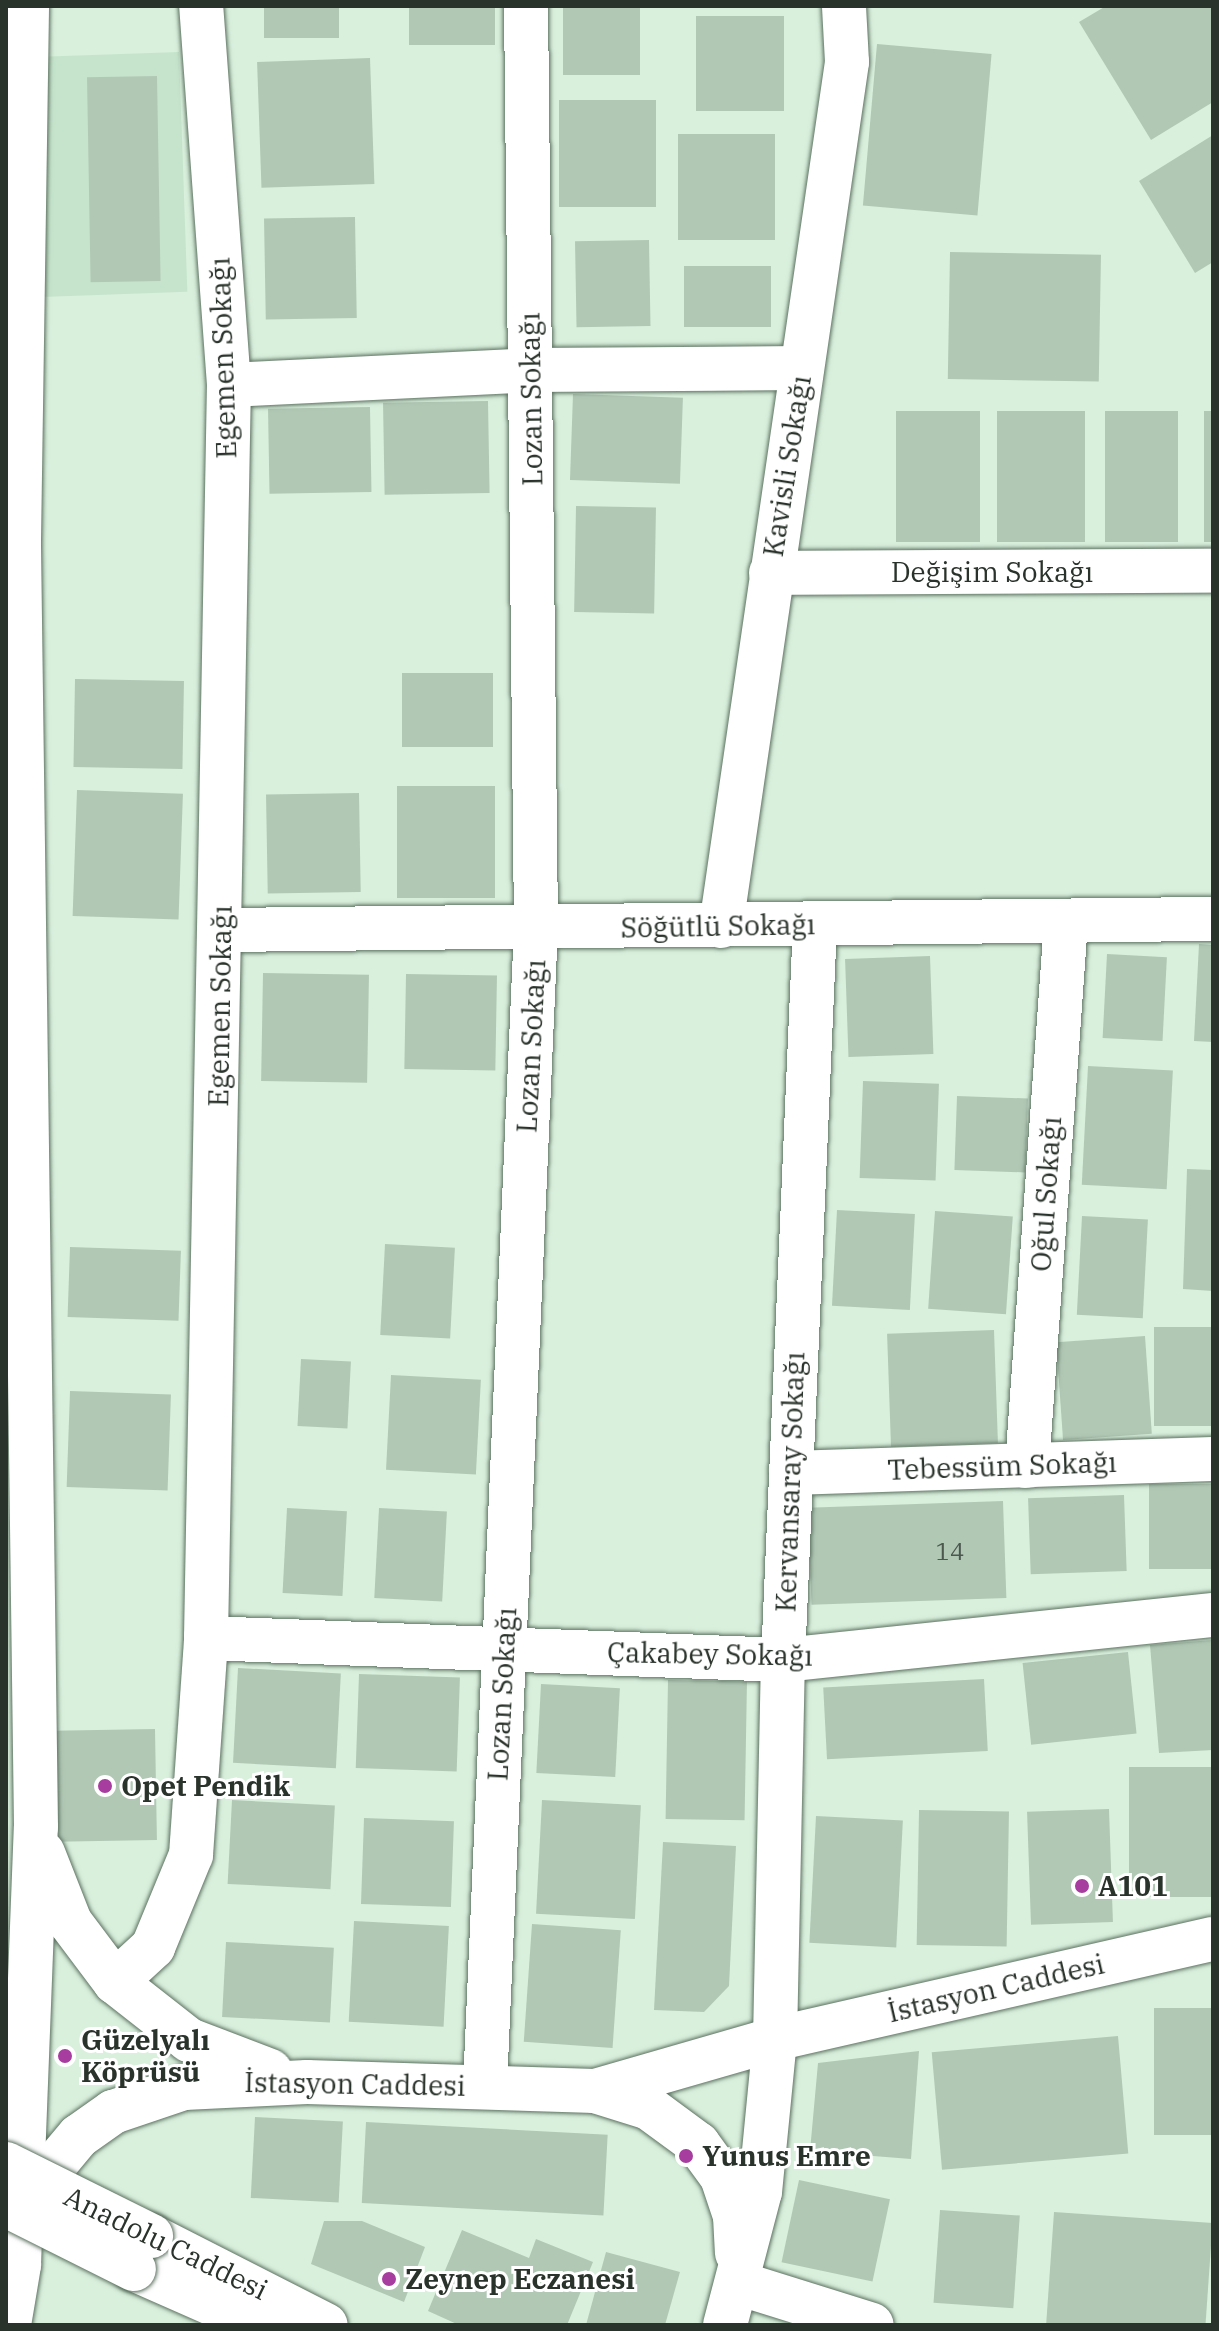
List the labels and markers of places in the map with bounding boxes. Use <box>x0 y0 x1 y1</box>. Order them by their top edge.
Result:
place label: Opet Pendik <box>121 1769 290 1803</box>
marker: Opet Pendik <box>96 1777 114 1795</box>
place label: A101 <box>1098 1869 1168 1903</box>
marker: A101 <box>1073 1877 1091 1895</box>
place label: Güzelyalı Köprüsü <box>81 2023 210 2089</box>
marker: Güzelyalı Köprüsü <box>56 2047 74 2065</box>
place label: Yunus Emre <box>702 2139 871 2173</box>
marker: Yunus Emre <box>677 2147 695 2165</box>
place label: Zeynep Eczanesi <box>405 2262 635 2296</box>
marker: Zeynep Eczanesi <box>380 2270 398 2288</box>

